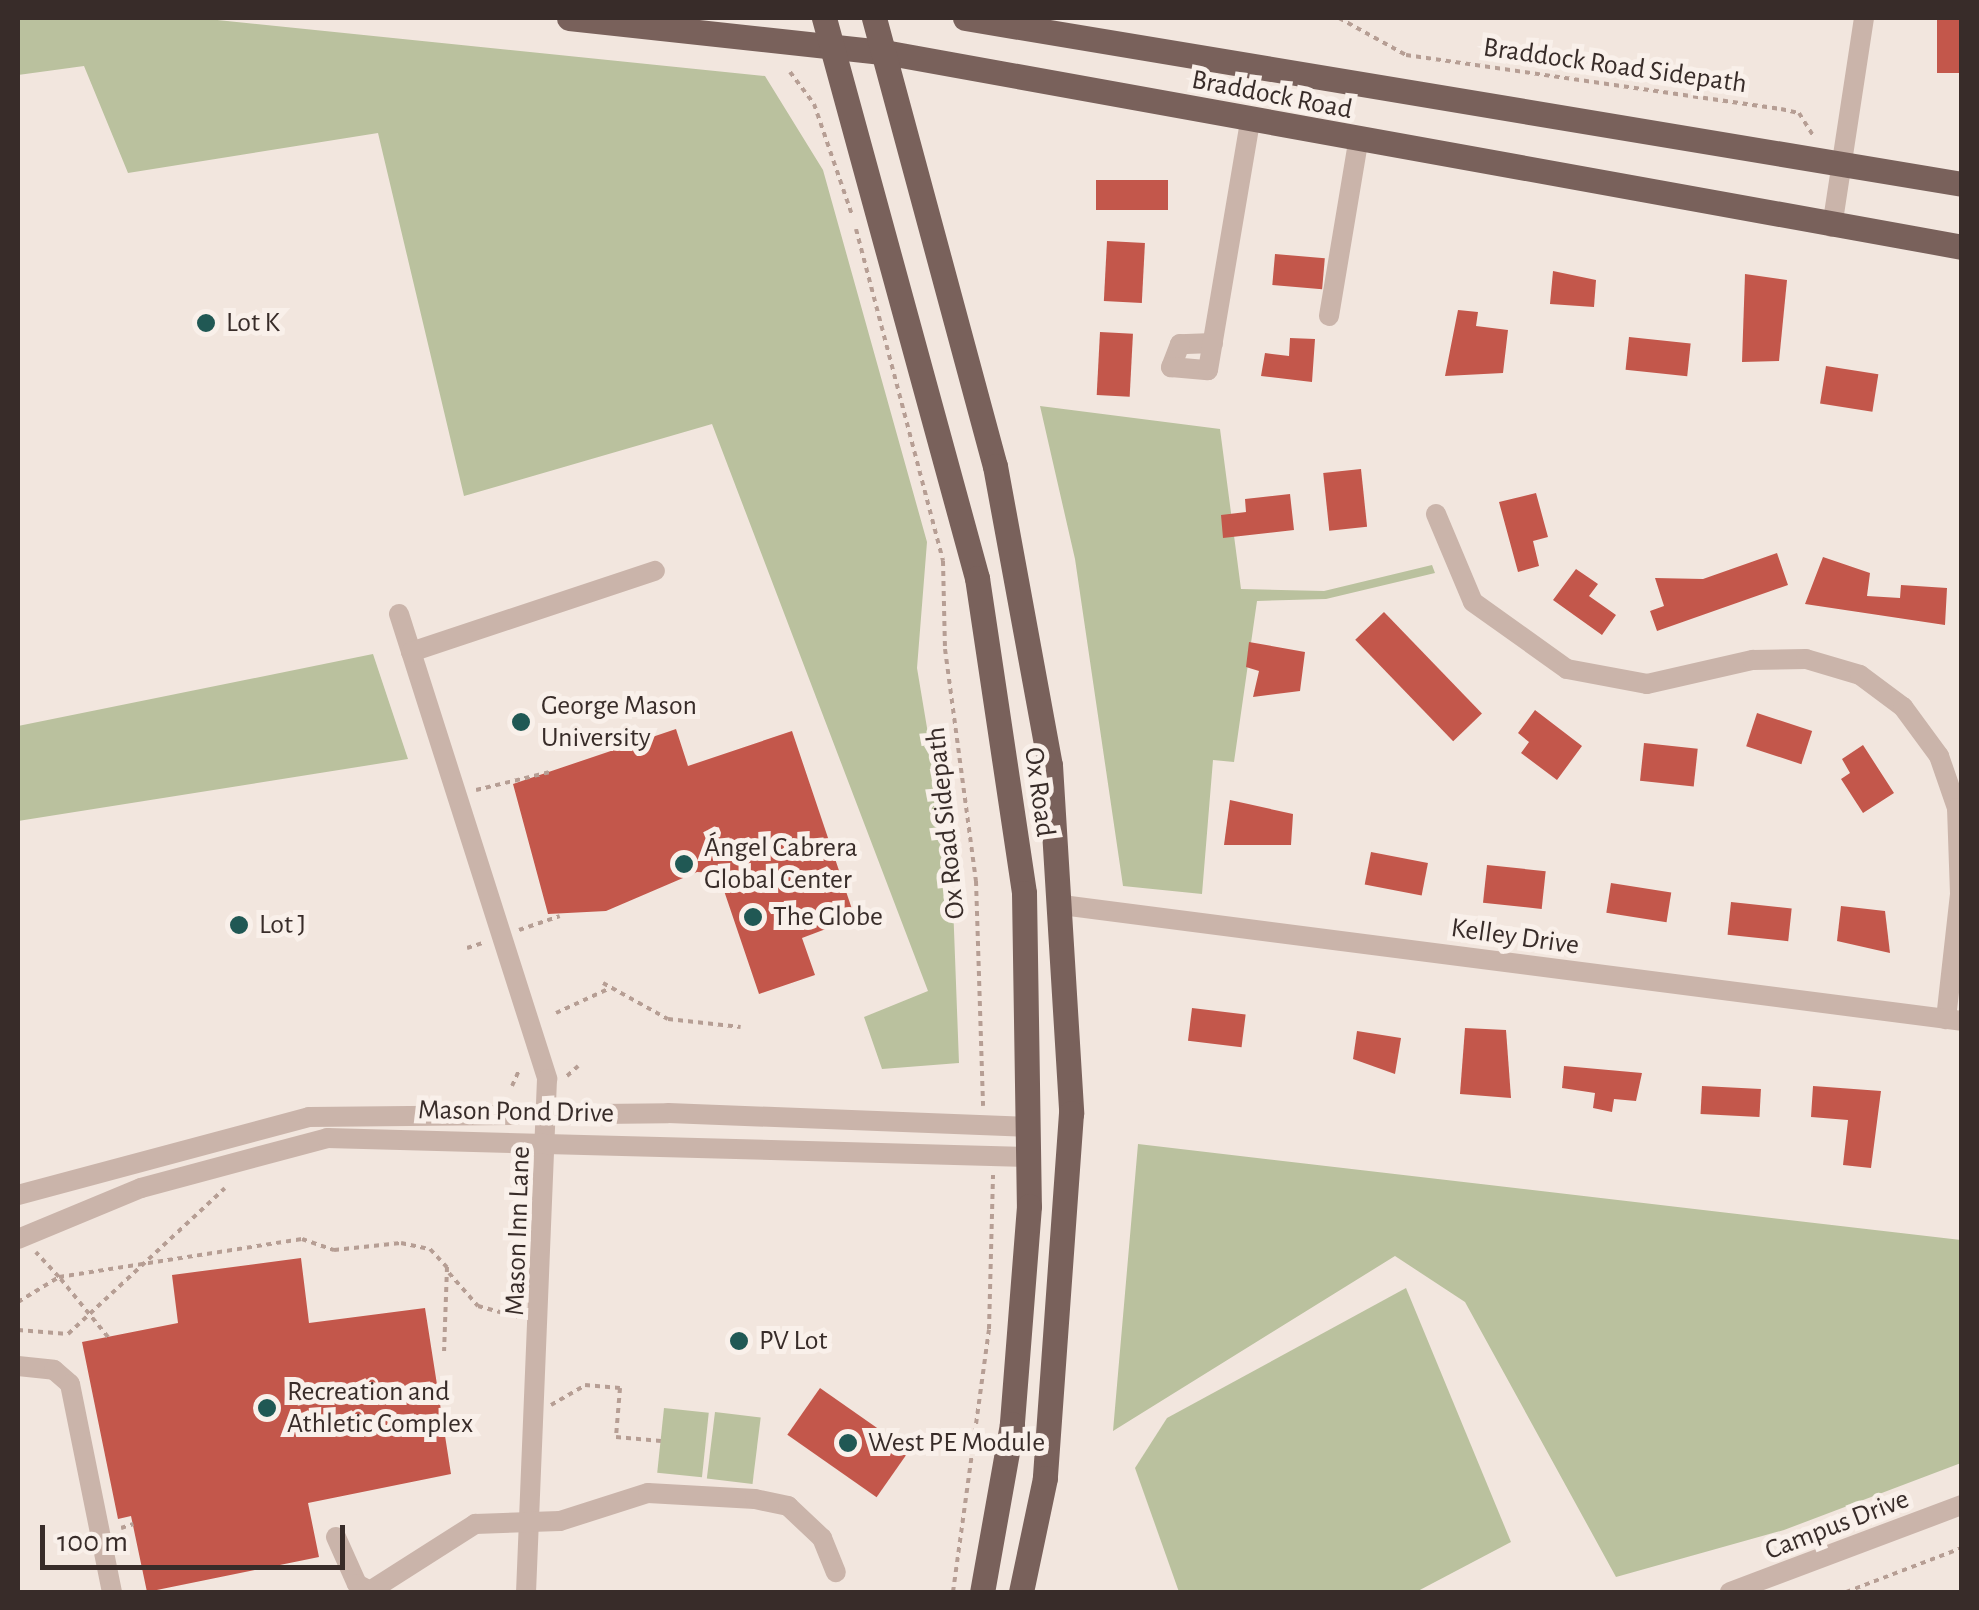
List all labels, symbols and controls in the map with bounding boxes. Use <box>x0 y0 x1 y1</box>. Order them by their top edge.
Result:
street label: Braddock Road Sidepath <box>1481 31 1749 101</box>
street label: Braddock Road <box>1189 63 1355 127</box>
place label: Lot K <box>226 306 280 340</box>
marker: Lot K <box>195 312 217 334</box>
place label: George Mason University <box>541 689 697 755</box>
marker: George Mason University <box>510 711 532 733</box>
street label: Ox Road Sidepath <box>919 725 973 921</box>
street label: Ox Road <box>1016 745 1062 839</box>
place label: Ángel Cabrera Global Center <box>704 831 858 897</box>
marker: Ángel Cabrera Global Center <box>673 853 695 875</box>
place label: The Globe <box>773 900 883 934</box>
marker: The Globe <box>742 906 764 928</box>
place label: Lot J <box>259 908 306 942</box>
street label: Kelley Drive <box>1449 911 1581 963</box>
marker: Lot J <box>228 914 250 936</box>
street label: Mason Pond Drive <box>418 1093 614 1131</box>
street label: Mason Inn Lane <box>498 1146 538 1316</box>
place label: PV Lot <box>759 1324 827 1358</box>
marker: PV Lot <box>728 1330 750 1352</box>
place label: Recreation and Athletic Complex <box>287 1375 473 1441</box>
marker: Recreation and Athletic Complex <box>256 1397 278 1419</box>
place label: West PE Module <box>868 1426 1045 1460</box>
marker: West PE Module <box>837 1432 859 1454</box>
street label: Campus Drive <box>1760 1482 1914 1568</box>
scale bar <box>45 1505 350 1567</box>
text: 100 m <box>57 1527 128 1557</box>

